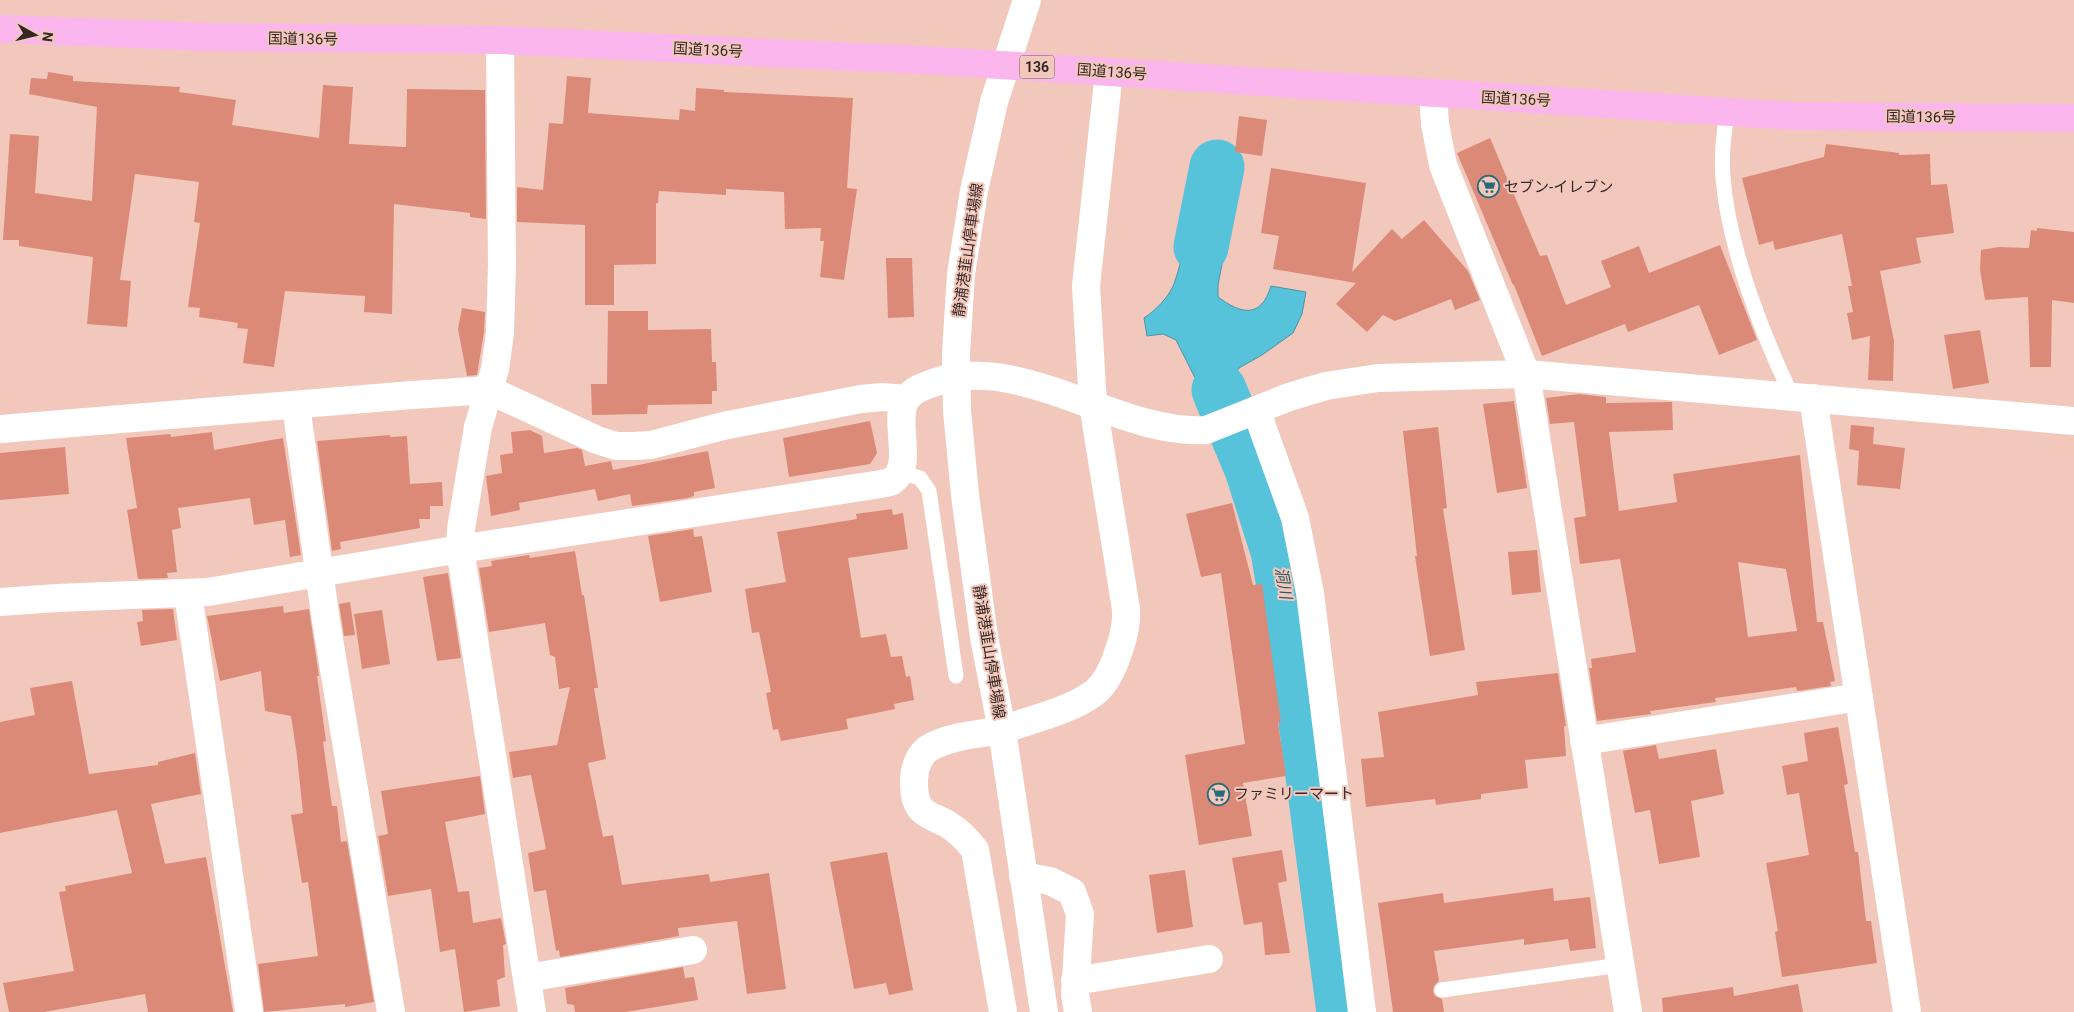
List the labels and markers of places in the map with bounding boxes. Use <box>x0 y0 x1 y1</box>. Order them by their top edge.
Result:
supermarket icon: セブン-イレブン <box>1476 175 1500 199</box>
place label: セブン-イレブン <box>1504 178 1613 196</box>
supermarket icon: ファミリーマート <box>1206 782 1230 806</box>
place label: ファミリーマート <box>1234 785 1354 803</box>

